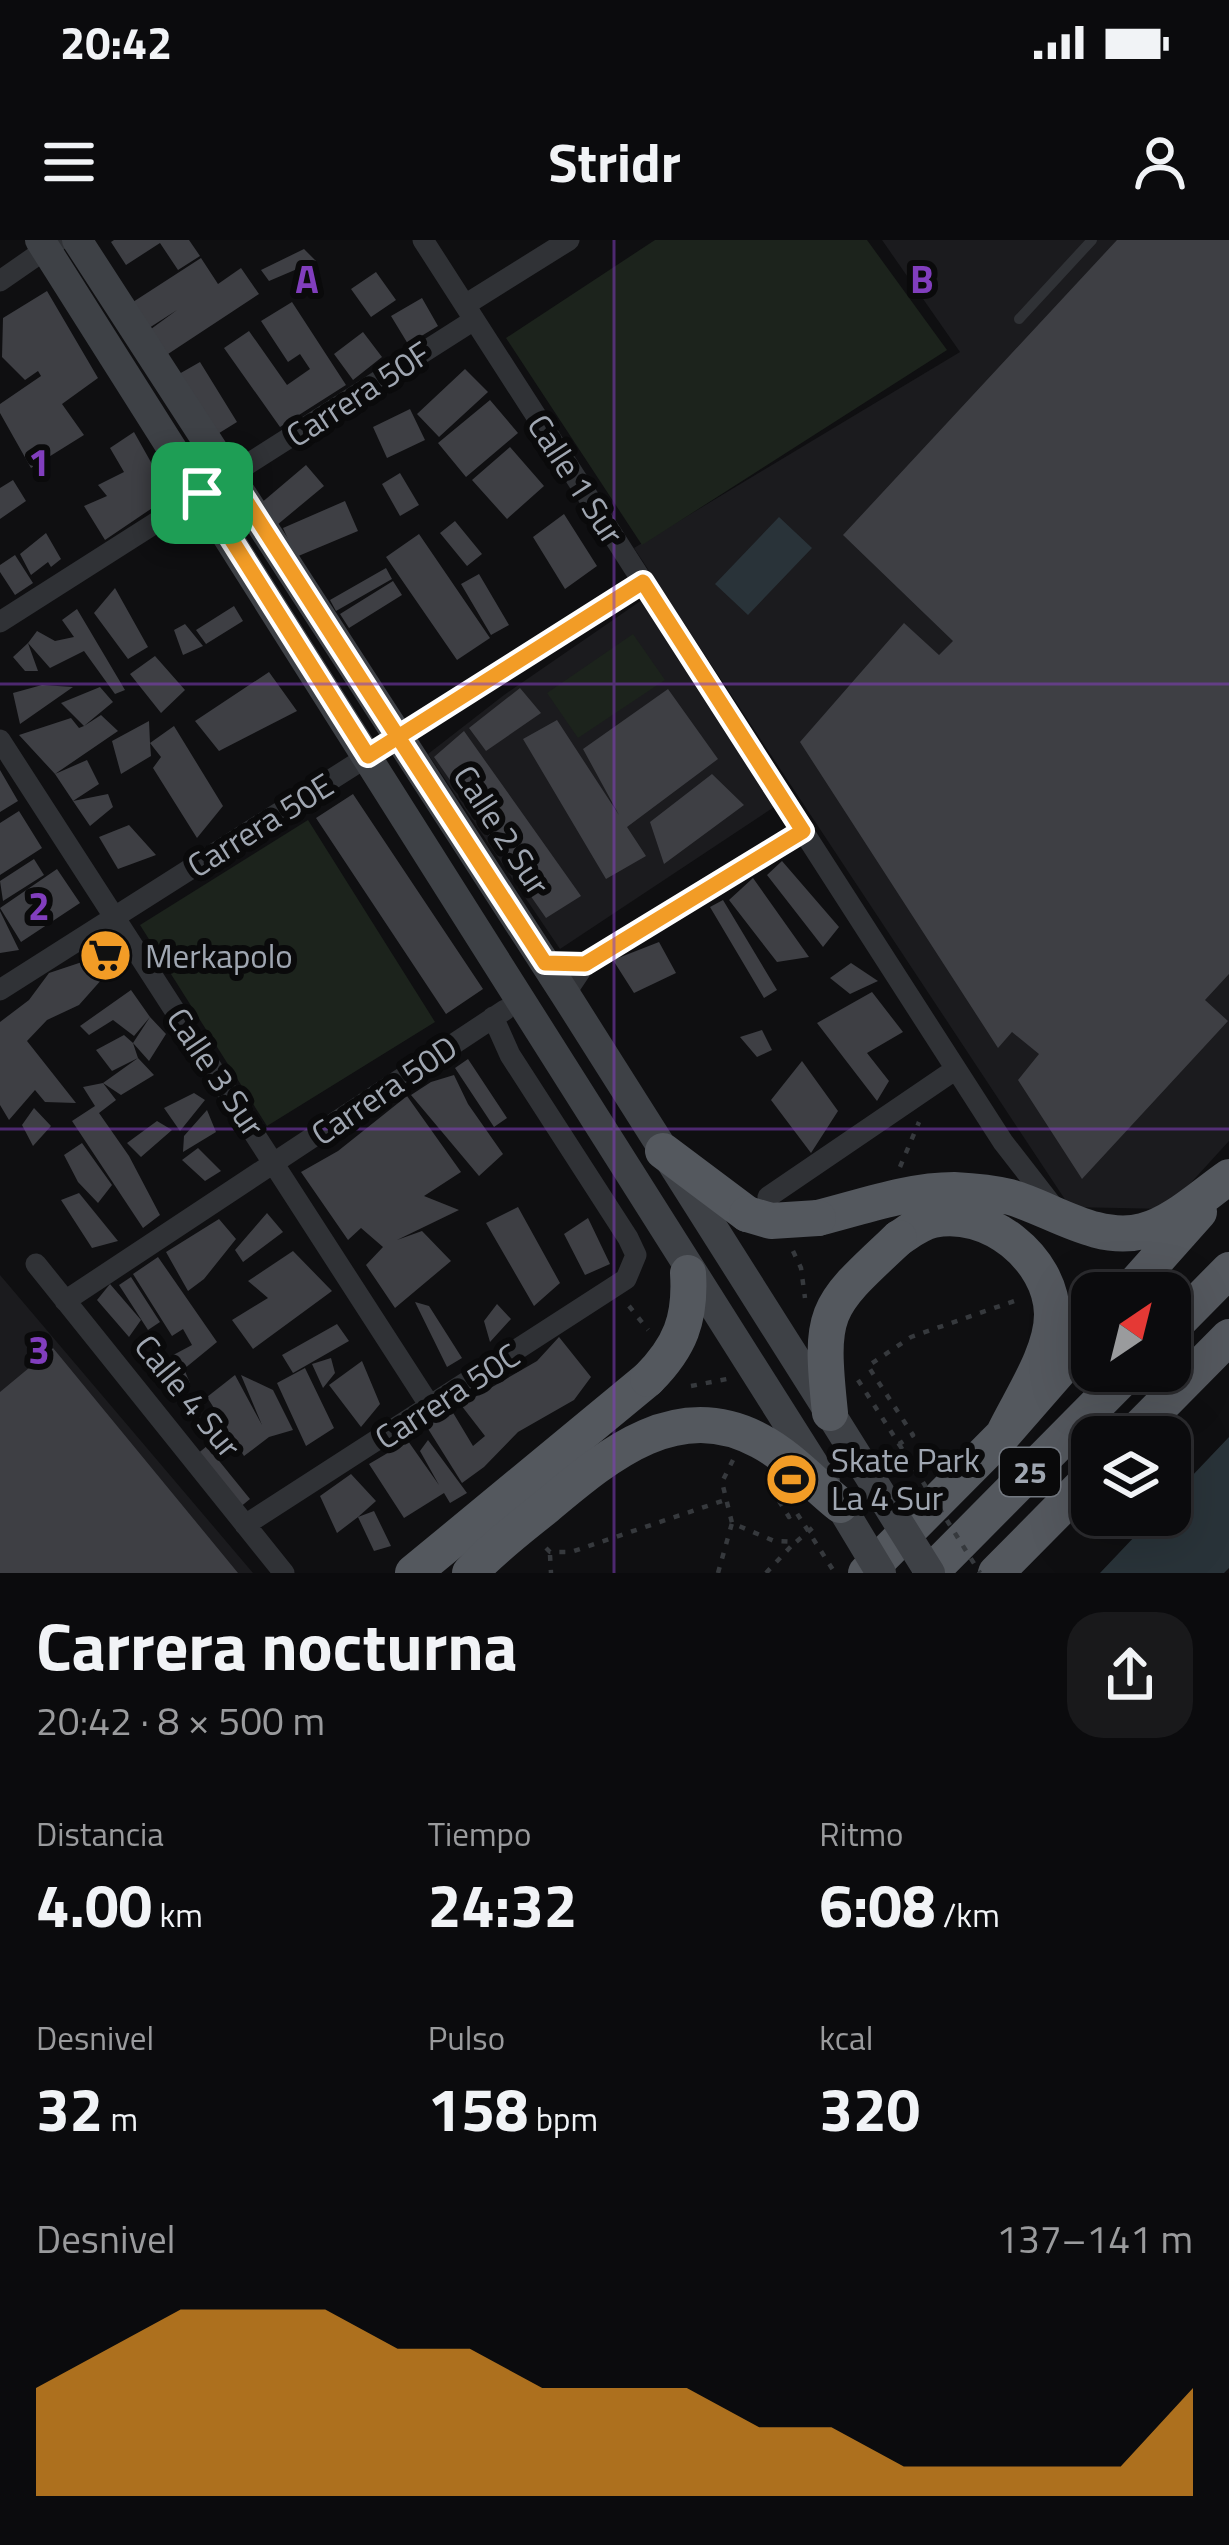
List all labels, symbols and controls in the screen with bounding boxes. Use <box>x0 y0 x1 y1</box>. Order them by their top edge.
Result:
text: 20:42 <box>60 8 172 76</box>
text: Stridr <box>548 121 681 203</box>
icon: menu <box>36 129 102 195</box>
icon: person <box>1127 129 1193 195</box>
text: A <box>295 249 319 308</box>
text: B <box>910 249 934 308</box>
street label: Carrera 50F <box>276 329 440 459</box>
street label: Calle 1 Sur <box>515 404 637 554</box>
text: 1 <box>28 432 50 491</box>
pin <box>151 442 253 544</box>
icon: arrive <box>169 460 235 526</box>
street label: Calle 2 Sur <box>441 755 563 905</box>
street label: Carrera 50E <box>177 760 343 890</box>
text: 2 <box>28 876 50 935</box>
supermarket icon: Merkapolo <box>78 928 134 984</box>
place label: Merkapolo <box>145 931 293 981</box>
street label: Calle 3 Sur <box>154 997 278 1147</box>
street label: Carrera 50D <box>301 1023 467 1157</box>
north arrow <box>1071 1272 1191 1392</box>
map controls <box>1071 1272 1191 1536</box>
text: 3 <box>28 1320 50 1379</box>
street label: Calle 4 Sur <box>123 1323 253 1469</box>
street label: Carrera 50C <box>365 1330 529 1462</box>
button: layers <box>1071 1416 1191 1536</box>
place label: Skate Park La 4 Sur <box>831 1435 980 1523</box>
road number: 25 <box>1000 1448 1060 1496</box>
sports icon: Skate Park La 4 Sur <box>764 1451 820 1507</box>
text: Carrera nocturna <box>36 1595 517 1696</box>
button: share <box>1067 1612 1193 1738</box>
text: 20:42 · 8 × 500 m <box>36 1691 325 1750</box>
text: Distancia <box>36 1809 164 1859</box>
text: Tiempo <box>428 1809 531 1859</box>
text: Ritmo <box>819 1809 903 1859</box>
text: 4.00 <box>36 1859 152 1950</box>
text: 24:32 <box>428 1859 577 1950</box>
text: 6:08 <box>819 1859 936 1950</box>
text: km <box>152 1890 203 1940</box>
text: /km <box>936 1890 1000 1940</box>
text: Desnivel <box>36 2013 154 2063</box>
text: Pulso <box>428 2013 505 2063</box>
text: kcal <box>819 2013 873 2063</box>
text: 32 <box>36 2063 103 2154</box>
text: 158 <box>428 2063 528 2154</box>
text: 320 <box>819 2063 920 2154</box>
text: m <box>103 2094 138 2144</box>
text: bpm <box>528 2094 598 2144</box>
text: Desnivel <box>36 2209 176 2268</box>
text: 137–141 m <box>996 2209 1193 2268</box>

